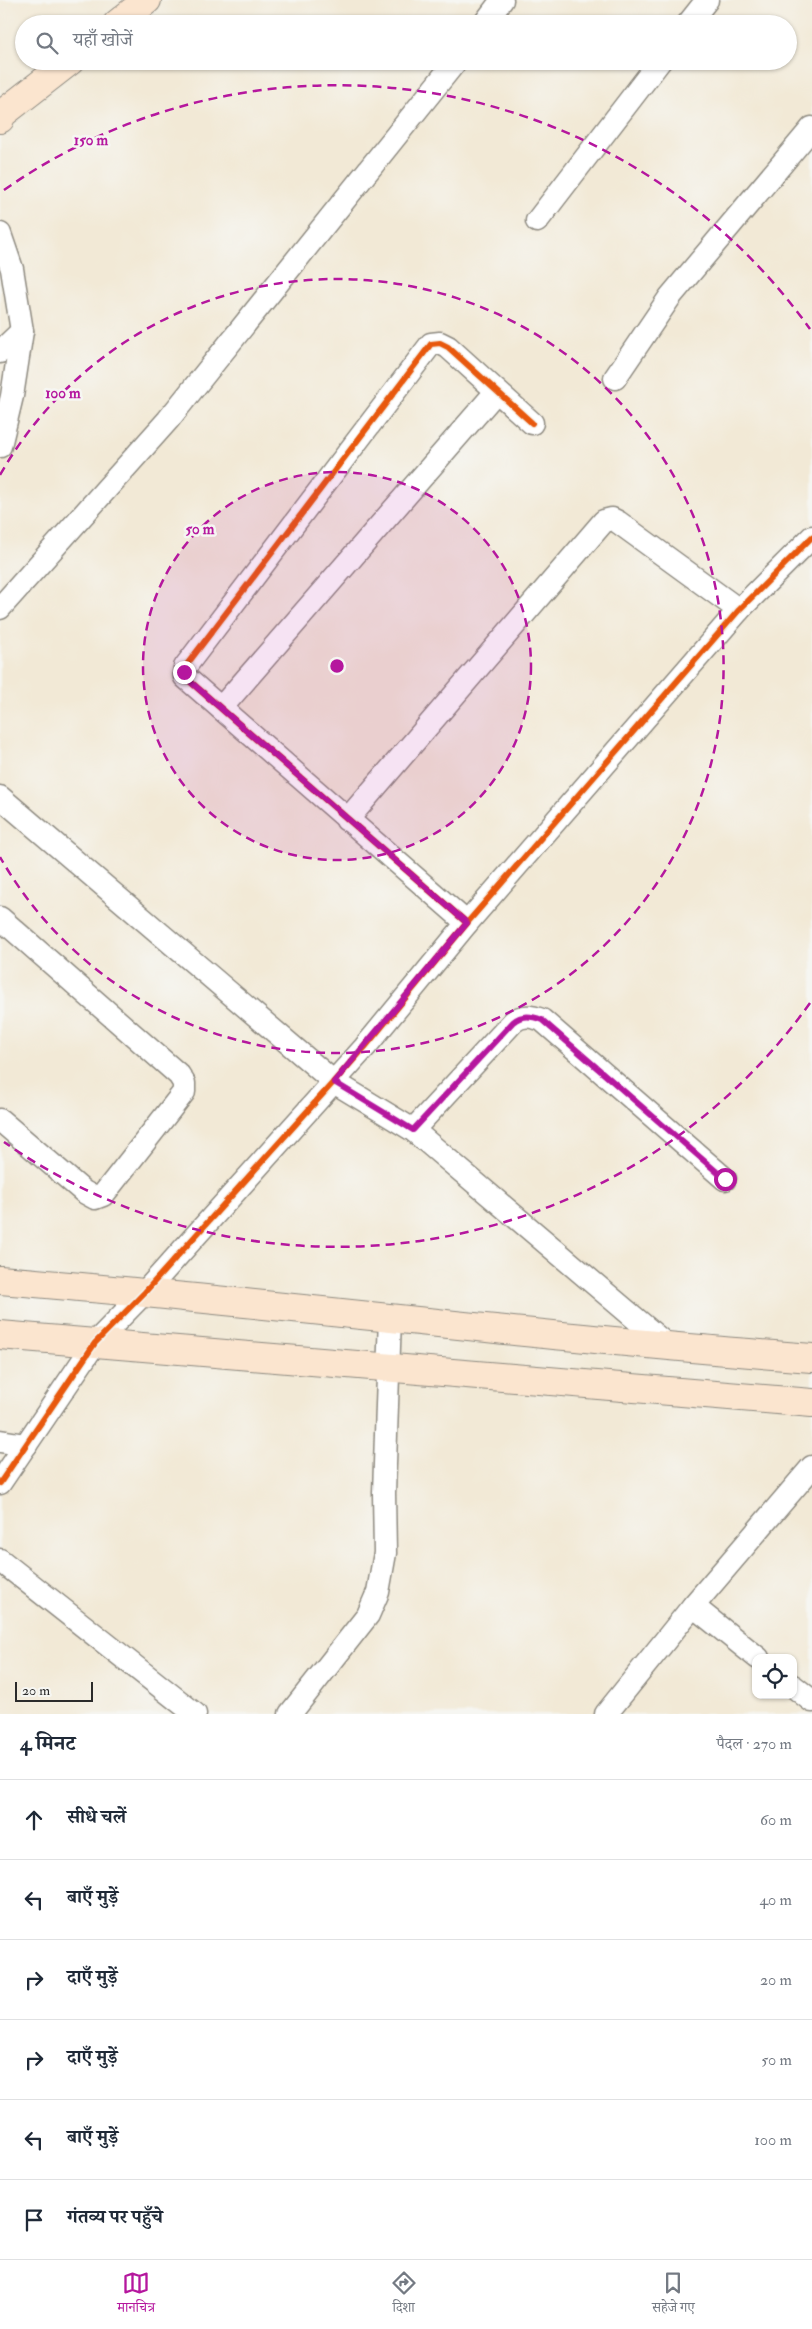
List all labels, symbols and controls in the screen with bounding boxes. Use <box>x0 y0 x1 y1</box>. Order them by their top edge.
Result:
search box <box>15 15 797 70</box>
text: यहाँ खोजें <box>73 28 133 52</box>
icon: search <box>33 29 61 57</box>
text: 150 m <box>74 131 108 150</box>
text: 100 m <box>45 384 81 403</box>
text: 50 m <box>186 520 215 539</box>
centre of rings <box>328 657 346 675</box>
route end <box>173 661 196 684</box>
route start <box>714 1168 737 1191</box>
map controls <box>752 1654 797 1699</box>
button: locate <box>752 1654 797 1699</box>
scale bar <box>15 1679 92 1702</box>
text: 20 m <box>22 1682 50 1699</box>
text: 4 मिनट <box>20 1730 76 1757</box>
text: पैदल · 270 m <box>717 1734 792 1754</box>
text: सीधे चलें <box>67 1805 126 1829</box>
icon: ahead <box>20 1806 48 1834</box>
text: 60 m <box>760 1810 792 1830</box>
text: बाएँ मुड़ें <box>67 1885 118 1909</box>
icon: left <box>20 1886 48 1914</box>
text: 40 m <box>759 1890 792 1910</box>
text: दाएँ मुड़ें <box>67 1965 118 1989</box>
icon: right <box>20 1966 48 1994</box>
text: 20 m <box>760 1970 792 1990</box>
text: दाएँ मुड़ें <box>67 2045 118 2069</box>
icon: right <box>20 2046 48 2074</box>
text: 50 m <box>761 2050 792 2070</box>
text: बाएँ मुड़ें <box>67 2125 118 2149</box>
icon: left <box>20 2126 48 2154</box>
text: 100 m <box>754 2130 792 2150</box>
text: गंतव्य पर पहुँचे <box>67 2205 163 2229</box>
icon: arrive <box>20 2206 48 2234</box>
tab: मानचित्र <box>117 2269 155 2321</box>
tab: दिशा <box>390 2269 418 2321</box>
tab: सहेजे गए <box>652 2269 695 2321</box>

